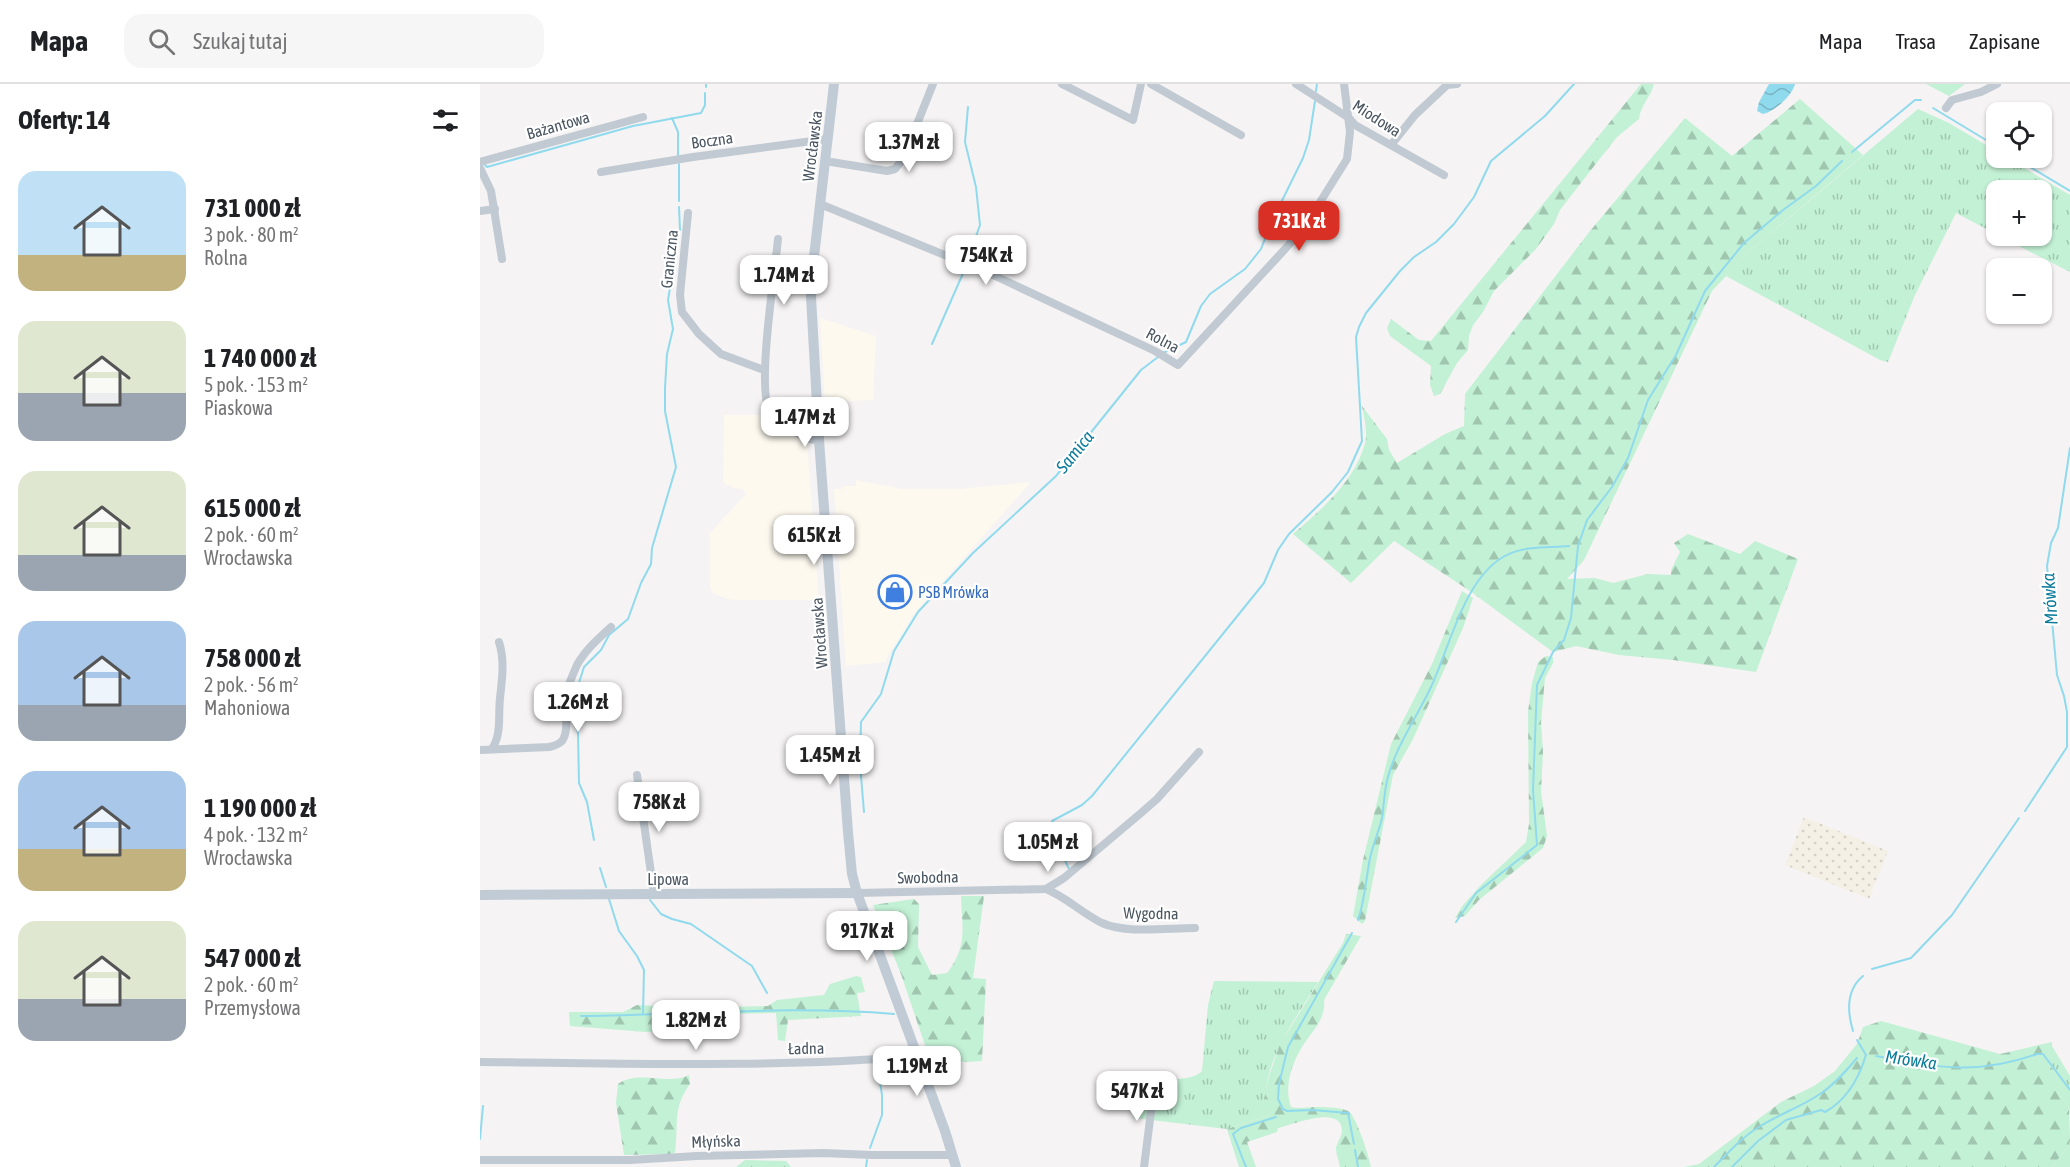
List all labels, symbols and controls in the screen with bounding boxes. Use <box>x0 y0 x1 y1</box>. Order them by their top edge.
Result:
search box <box>124 14 544 68</box>
text: Mapa <box>30 25 88 57</box>
icon: search <box>145 25 178 58</box>
text: Szukaj tutaj <box>193 28 287 54</box>
text: Mapa <box>1819 29 1862 53</box>
text: Trasa <box>1895 29 1936 53</box>
text: Zapisane <box>1969 29 2040 53</box>
street label: Miodowa <box>1350 96 1404 140</box>
map controls <box>1986 102 2052 324</box>
button: locate <box>1986 102 2052 168</box>
icon: filters <box>429 104 462 137</box>
text: Oferty: 14 <box>18 105 110 135</box>
street label: Bażantowa <box>524 107 592 143</box>
street label: Wrocławska <box>799 110 825 182</box>
pin: 1.37M zł <box>847 122 971 173</box>
street label: Boczna <box>690 128 734 152</box>
text: 1.37M zł <box>879 130 939 153</box>
button: + <box>1986 180 2052 246</box>
text: 731 000 zł <box>204 193 301 223</box>
icon: home <box>66 195 138 267</box>
pin: 731K zł <box>1244 201 1354 252</box>
text: 731K zł <box>1272 209 1326 232</box>
text: 3 pok. · 80 m² <box>204 223 299 246</box>
street label: Graniczna <box>657 229 681 289</box>
pin: 754K zł <box>931 235 1041 286</box>
text: 754K zł <box>959 243 1013 266</box>
text: Rolna <box>204 246 248 269</box>
pin: 1.74M zł <box>722 255 846 306</box>
button: − <box>1986 258 2052 324</box>
text: 1.74M zł <box>754 263 814 286</box>
street label: Rolna <box>1143 324 1183 356</box>
text: 1 740 000 zł <box>204 343 316 373</box>
icon: home <box>66 345 138 417</box>
text: 5 pok. · 153 m² <box>204 373 308 396</box>
text: Piaskowa <box>204 396 273 419</box>
pin: 1.47M zł <box>743 397 867 448</box>
text: 1.47M zł <box>775 405 835 428</box>
water label: Samica <box>1051 426 1098 478</box>
text: 615 000 zł <box>204 493 301 523</box>
icon: home <box>66 495 138 567</box>
pin: 615K zł <box>759 515 869 566</box>
text: 2 pok. · 60 m² <box>204 523 299 546</box>
text: 615K zł <box>787 523 841 546</box>
text: Wrocławska <box>204 546 293 569</box>
water label: Mrówka <box>2037 572 2062 626</box>
shop icon: PSB Mrówka <box>877 574 913 610</box>
place label: PSB Mrówka <box>918 583 989 601</box>
street label: Wrocławska <box>808 597 830 669</box>
text: 758 000 zł <box>204 643 301 673</box>
icon: home <box>66 645 138 717</box>
text: 2 pok. · 56 m² <box>204 673 299 696</box>
pin: 1.26M zł <box>516 682 640 733</box>
text: 1.26M zł <box>548 690 608 713</box>
text: Mahoniowa <box>204 696 290 719</box>
pin: 1.45M zł <box>768 735 892 786</box>
text: 1.45M zł <box>800 743 860 766</box>
pin: 758K zł <box>604 782 714 833</box>
text: 758K zł <box>632 790 686 813</box>
text: 1 190 000 zł <box>204 793 316 823</box>
icon: home <box>66 795 138 867</box>
pin: 1.05M zł <box>986 822 1110 873</box>
text: 4 pok. · 132 m² <box>204 823 308 846</box>
text: 1.05M zł <box>1018 830 1078 853</box>
text: Wrocławska <box>204 846 293 869</box>
street label: Swobodna <box>897 867 959 887</box>
street label: Lipowa <box>647 870 689 889</box>
street label: Wygodna <box>1123 904 1179 923</box>
pin: 917K zł <box>812 911 922 962</box>
text: 917K zł <box>840 919 894 942</box>
text: 547 000 zł <box>204 943 301 973</box>
icon: home <box>66 945 138 1017</box>
text: 2 pok. · 60 m² <box>204 973 299 996</box>
text: Przemysłowa <box>204 996 301 1019</box>
pin: 1.82M zł <box>634 1000 758 1051</box>
text: 1.82M zł <box>666 1008 726 1031</box>
street label: Ładna <box>788 1039 824 1057</box>
pin: 1.19M zł <box>855 1046 979 1097</box>
water label: Mrówka <box>1884 1046 1939 1074</box>
text: 1.19M zł <box>887 1054 947 1077</box>
pin: 547K zł <box>1082 1071 1192 1122</box>
text: 547K zł <box>1110 1079 1164 1102</box>
street label: Młyńska <box>691 1131 741 1152</box>

